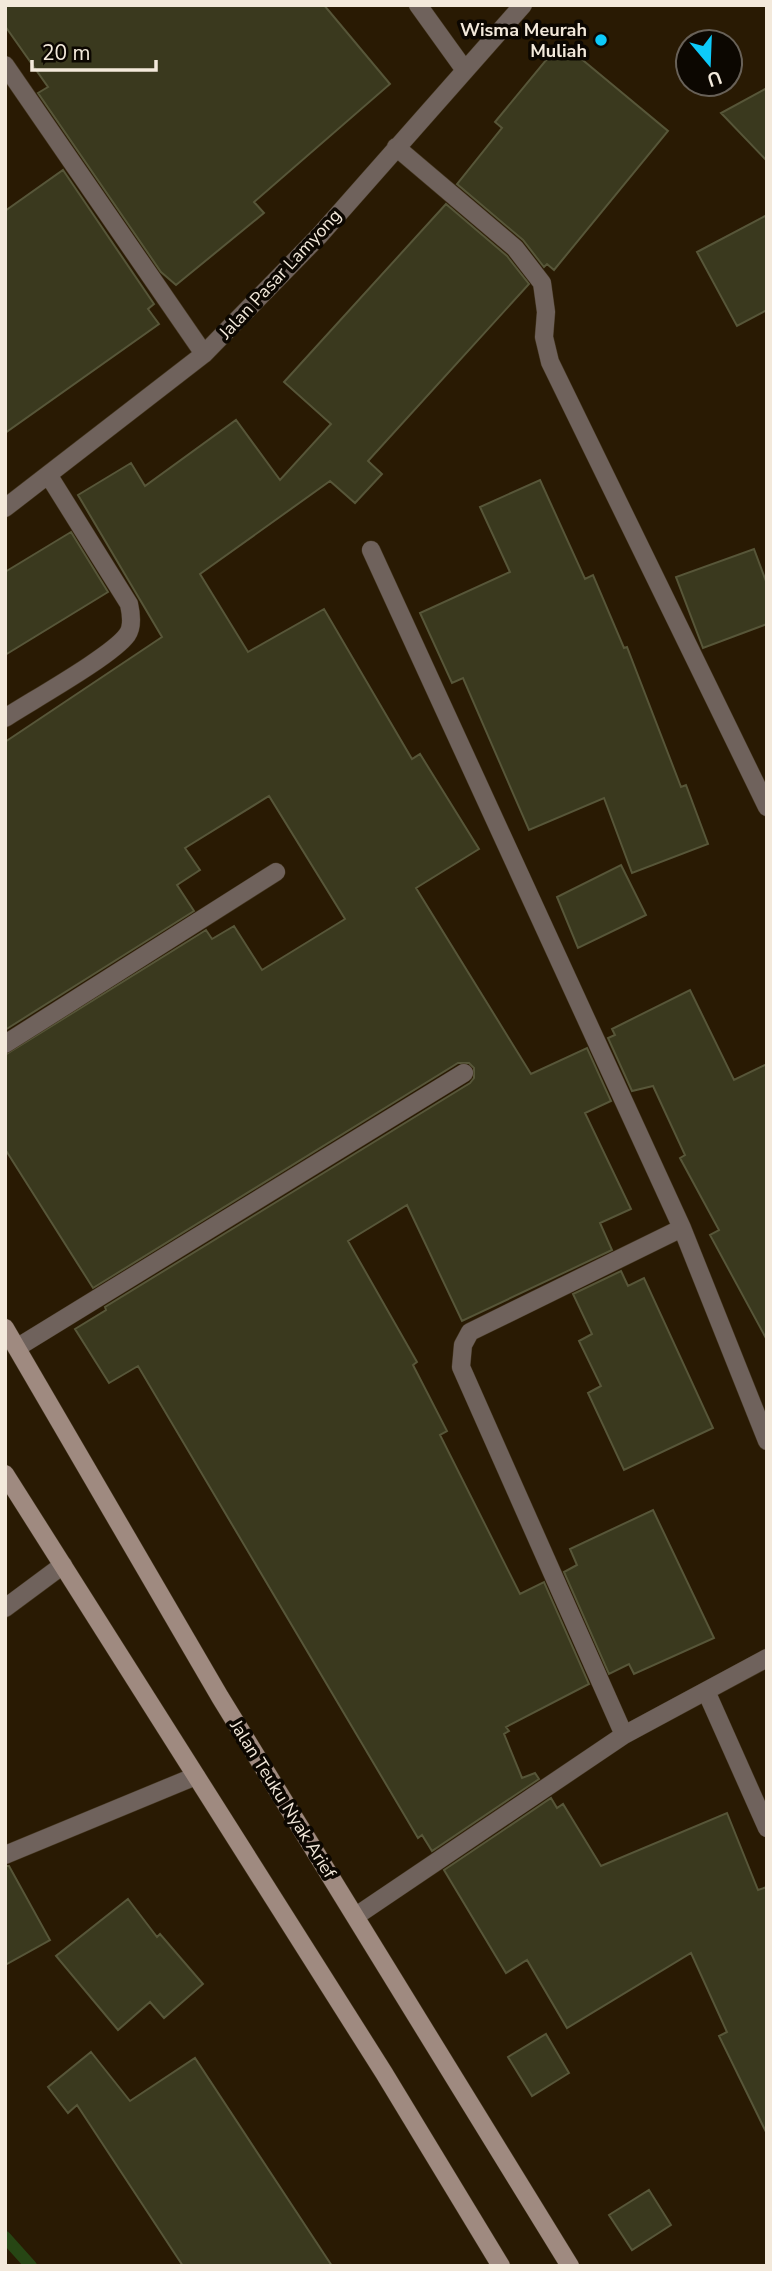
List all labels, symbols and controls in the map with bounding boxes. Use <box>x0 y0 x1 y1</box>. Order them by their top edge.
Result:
place label: Wisma Meurah Muliah <box>460 18 587 63</box>
scale bar <box>32 28 156 72</box>
north arrow <box>674 28 744 98</box>
marker: Wisma Meurah Muliah <box>593 32 609 48</box>
text: 20 m <box>42 39 91 67</box>
text: U <box>703 64 725 93</box>
street label: Jalan Pasar Lamyong <box>213 204 347 345</box>
street label: Jalan Teuku Nyak Arief <box>224 1714 342 1884</box>

